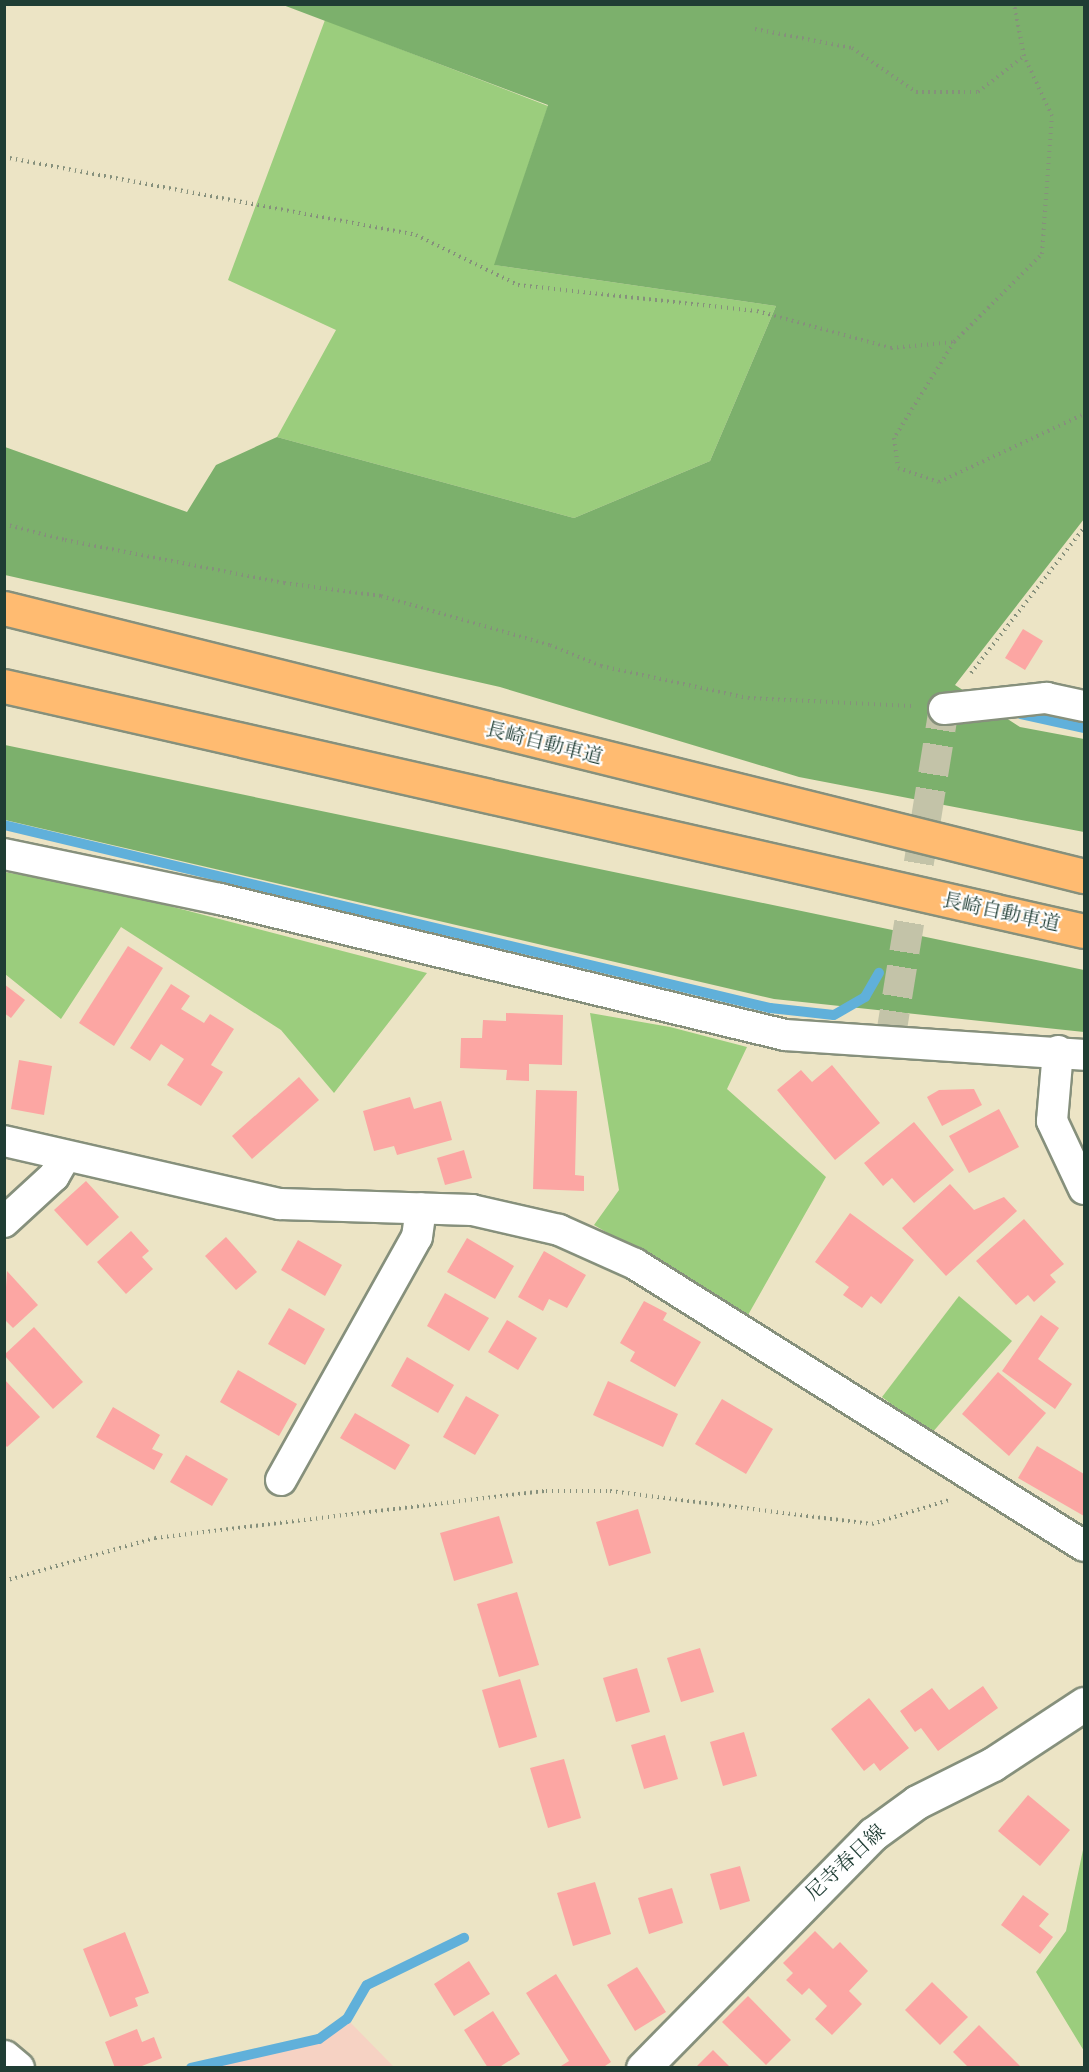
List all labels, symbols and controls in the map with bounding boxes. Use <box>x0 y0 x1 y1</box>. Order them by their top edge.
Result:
street label: 長崎自動車道 <box>483 718 605 770</box>
street label: 長崎自動車道 <box>940 889 1062 937</box>
street label: 尼寺春日線 <box>801 1820 891 1906</box>

